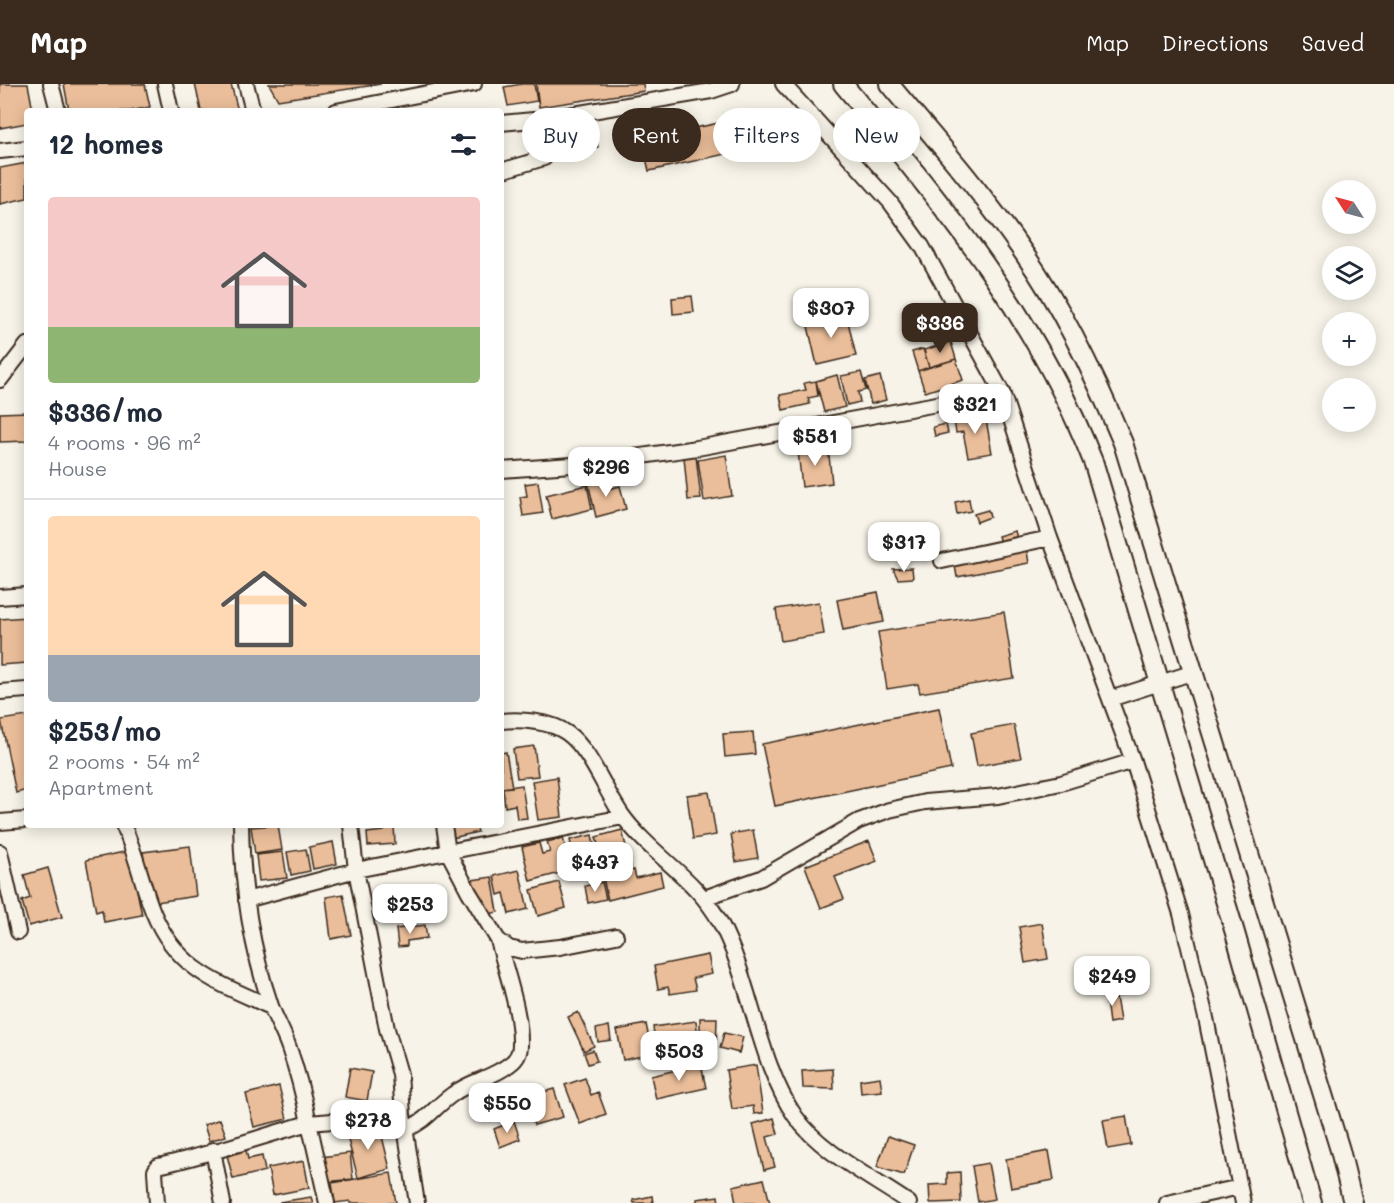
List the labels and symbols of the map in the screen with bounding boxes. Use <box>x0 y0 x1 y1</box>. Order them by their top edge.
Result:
north arrow <box>1322 180 1376 234</box>
pin: $307 <box>795 288 867 339</box>
pin: $336 <box>904 303 976 354</box>
pin: $321 <box>939 384 1011 435</box>
pin: $581 <box>779 416 851 467</box>
pin: $296 <box>570 447 642 498</box>
pin: $317 <box>868 522 940 573</box>
pin: $437 <box>559 842 631 893</box>
pin: $253 <box>374 884 446 935</box>
pin: $249 <box>1076 956 1148 1007</box>
pin: $503 <box>643 1031 715 1082</box>
pin: $550 <box>471 1083 543 1134</box>
pin: $278 <box>332 1100 404 1151</box>

